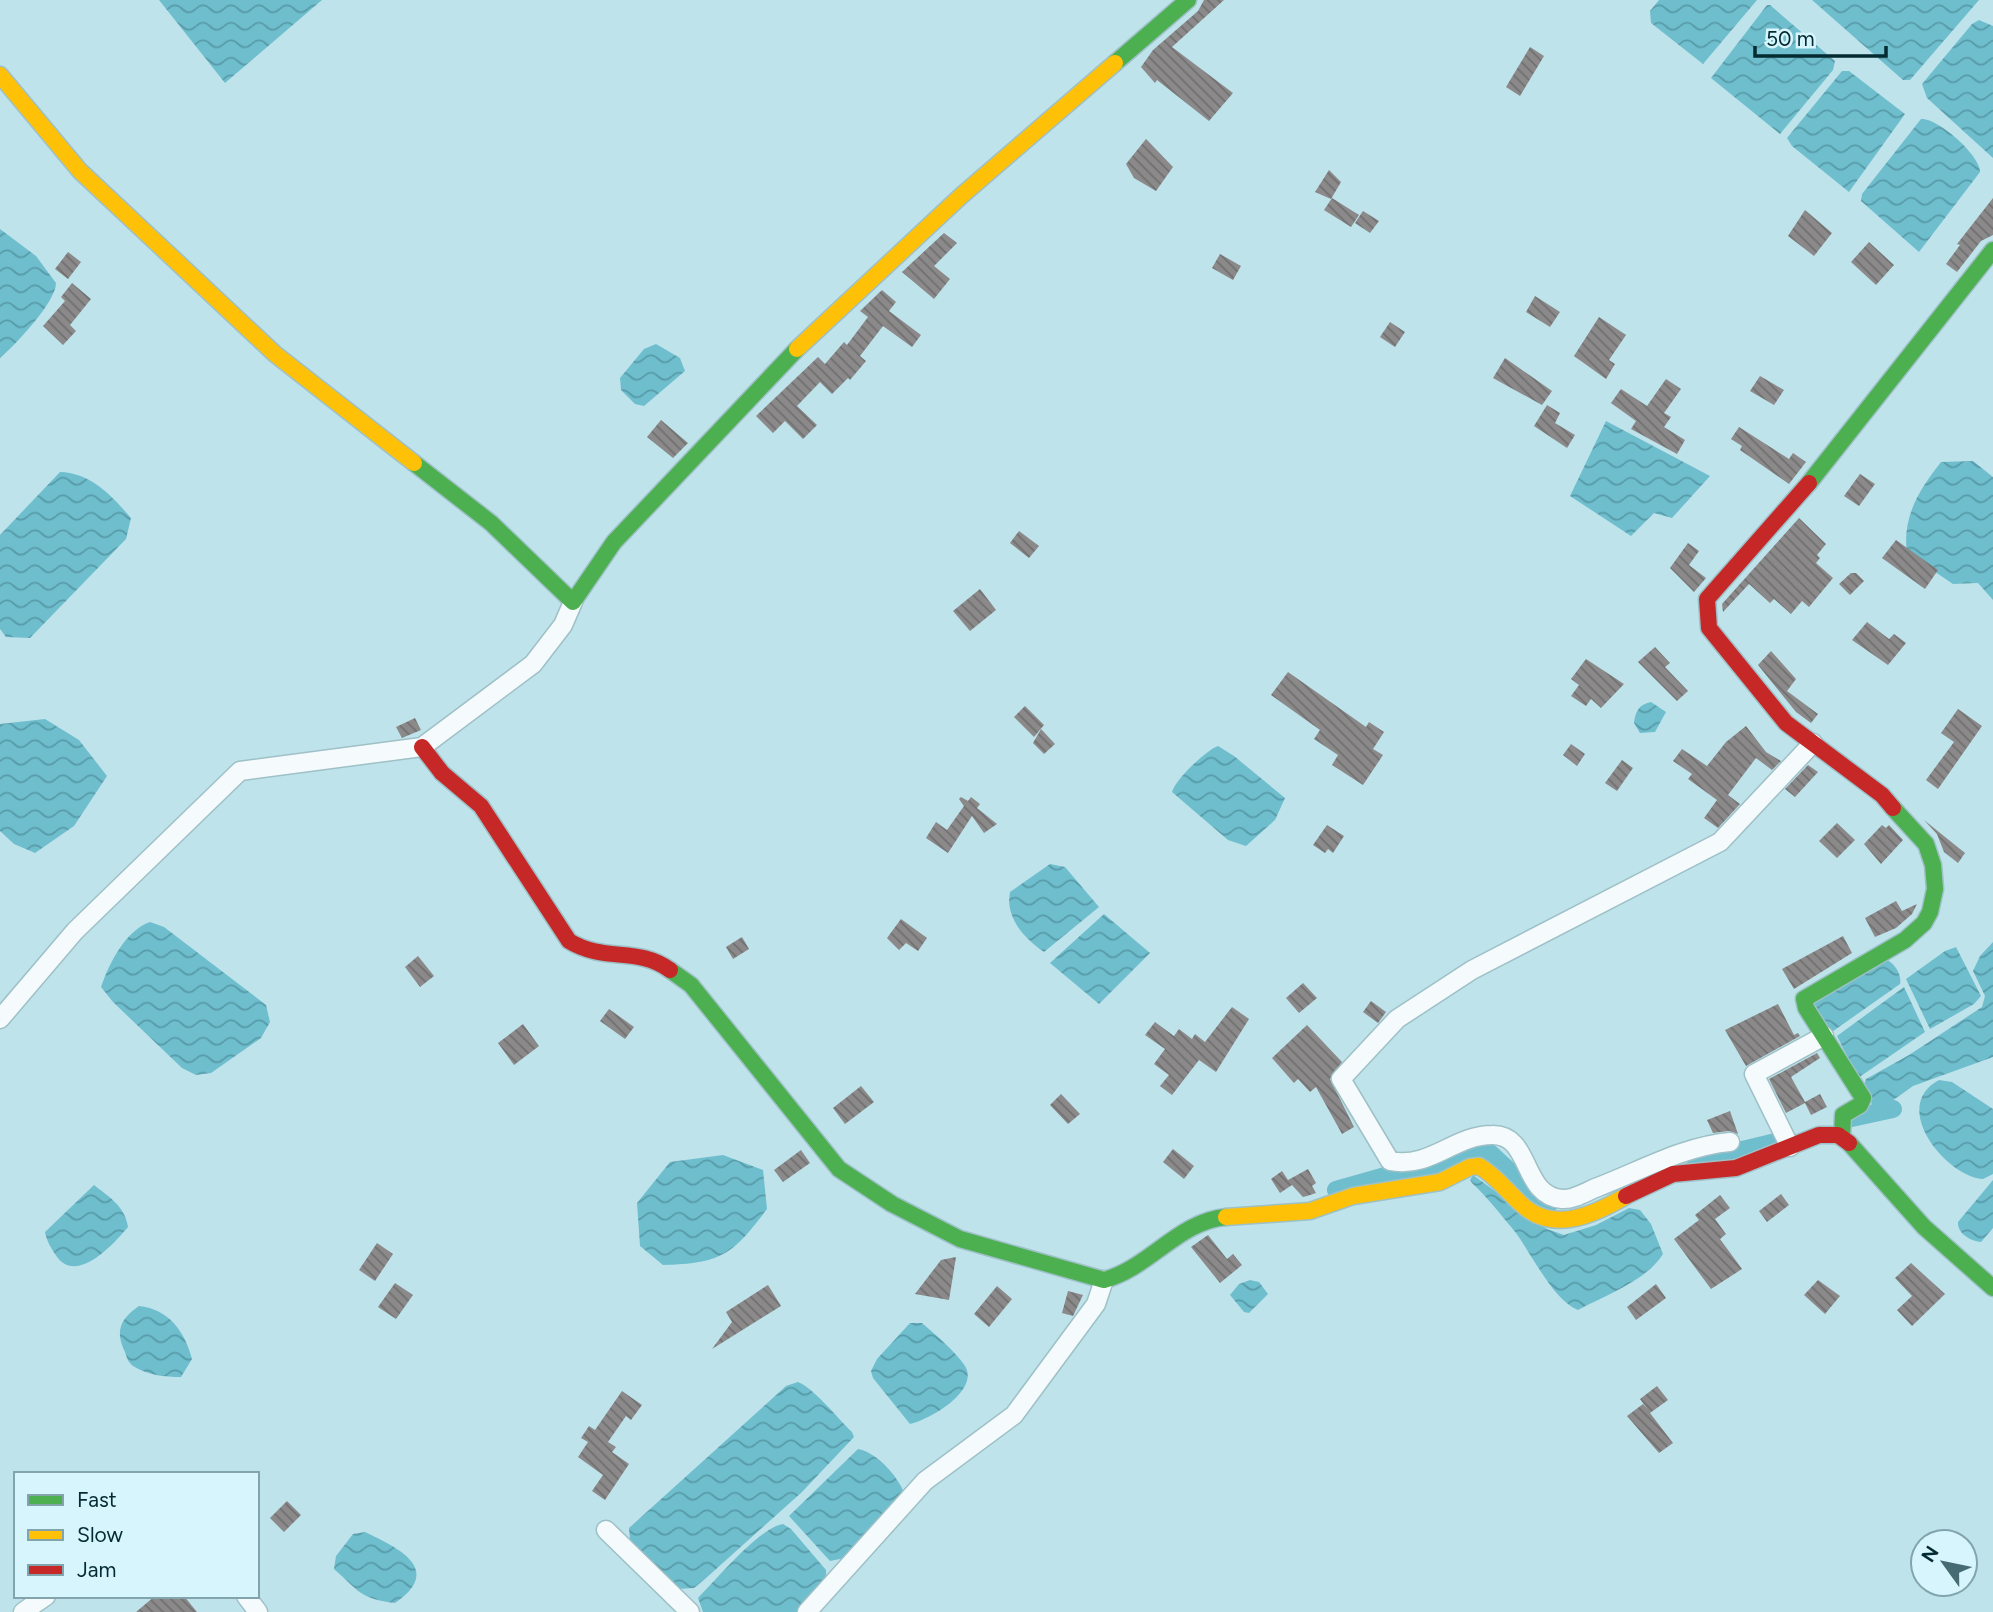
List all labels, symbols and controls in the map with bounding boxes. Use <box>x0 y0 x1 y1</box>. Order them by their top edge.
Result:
scale bar <box>1755 14 1886 58</box>
text: 50 m <box>1766 26 1815 51</box>
legend <box>14 1472 259 1598</box>
text: Fast <box>77 1487 117 1512</box>
text: Slow <box>77 1522 123 1547</box>
north arrow <box>1909 1528 1979 1598</box>
text: N <box>1917 1542 1944 1566</box>
text: Jam <box>77 1557 116 1582</box>

